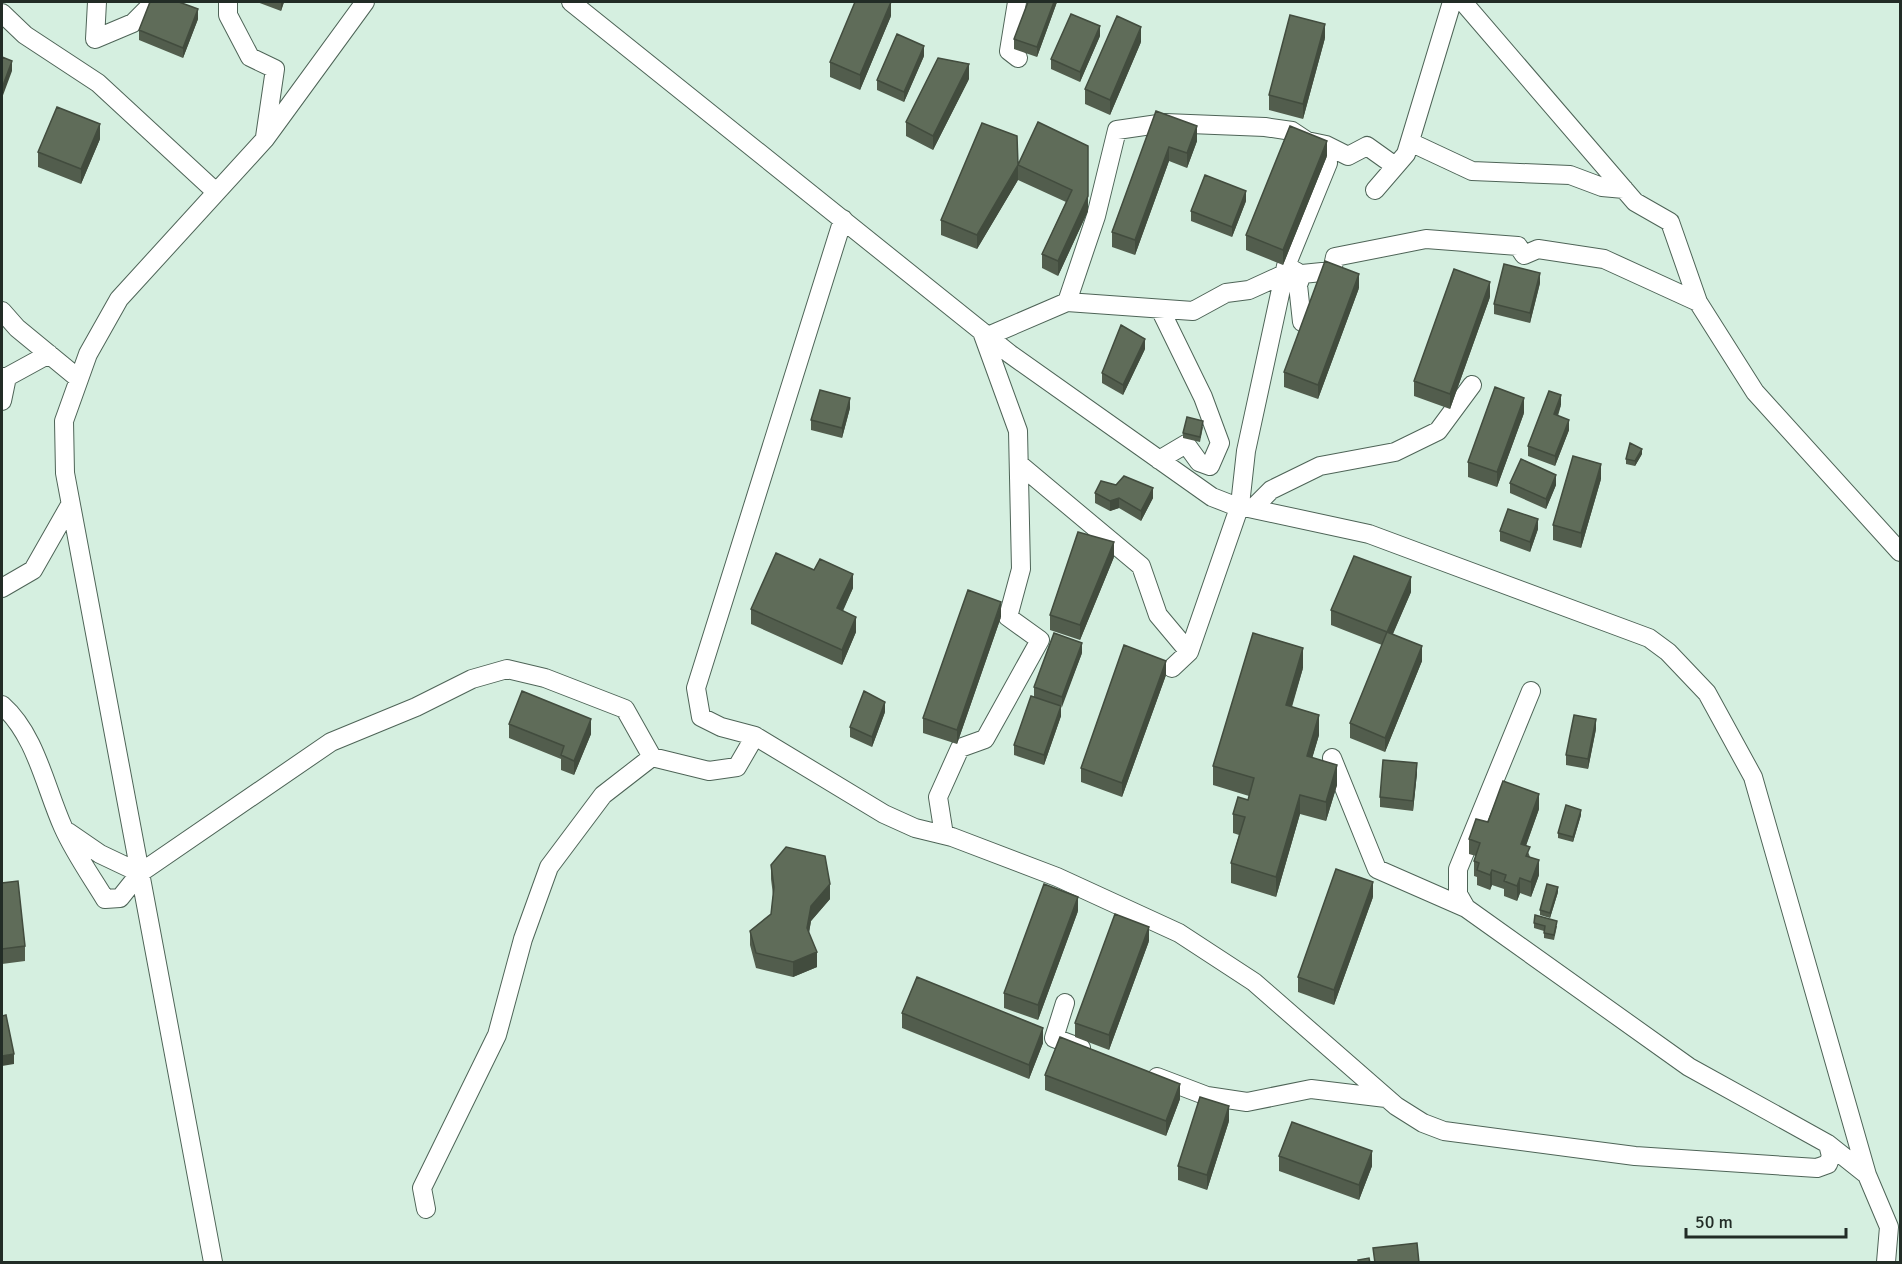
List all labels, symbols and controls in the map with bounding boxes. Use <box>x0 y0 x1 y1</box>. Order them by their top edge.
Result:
scale bar <box>1686 1201 1846 1239</box>
text: 50 m <box>1695 1211 1733 1233</box>

